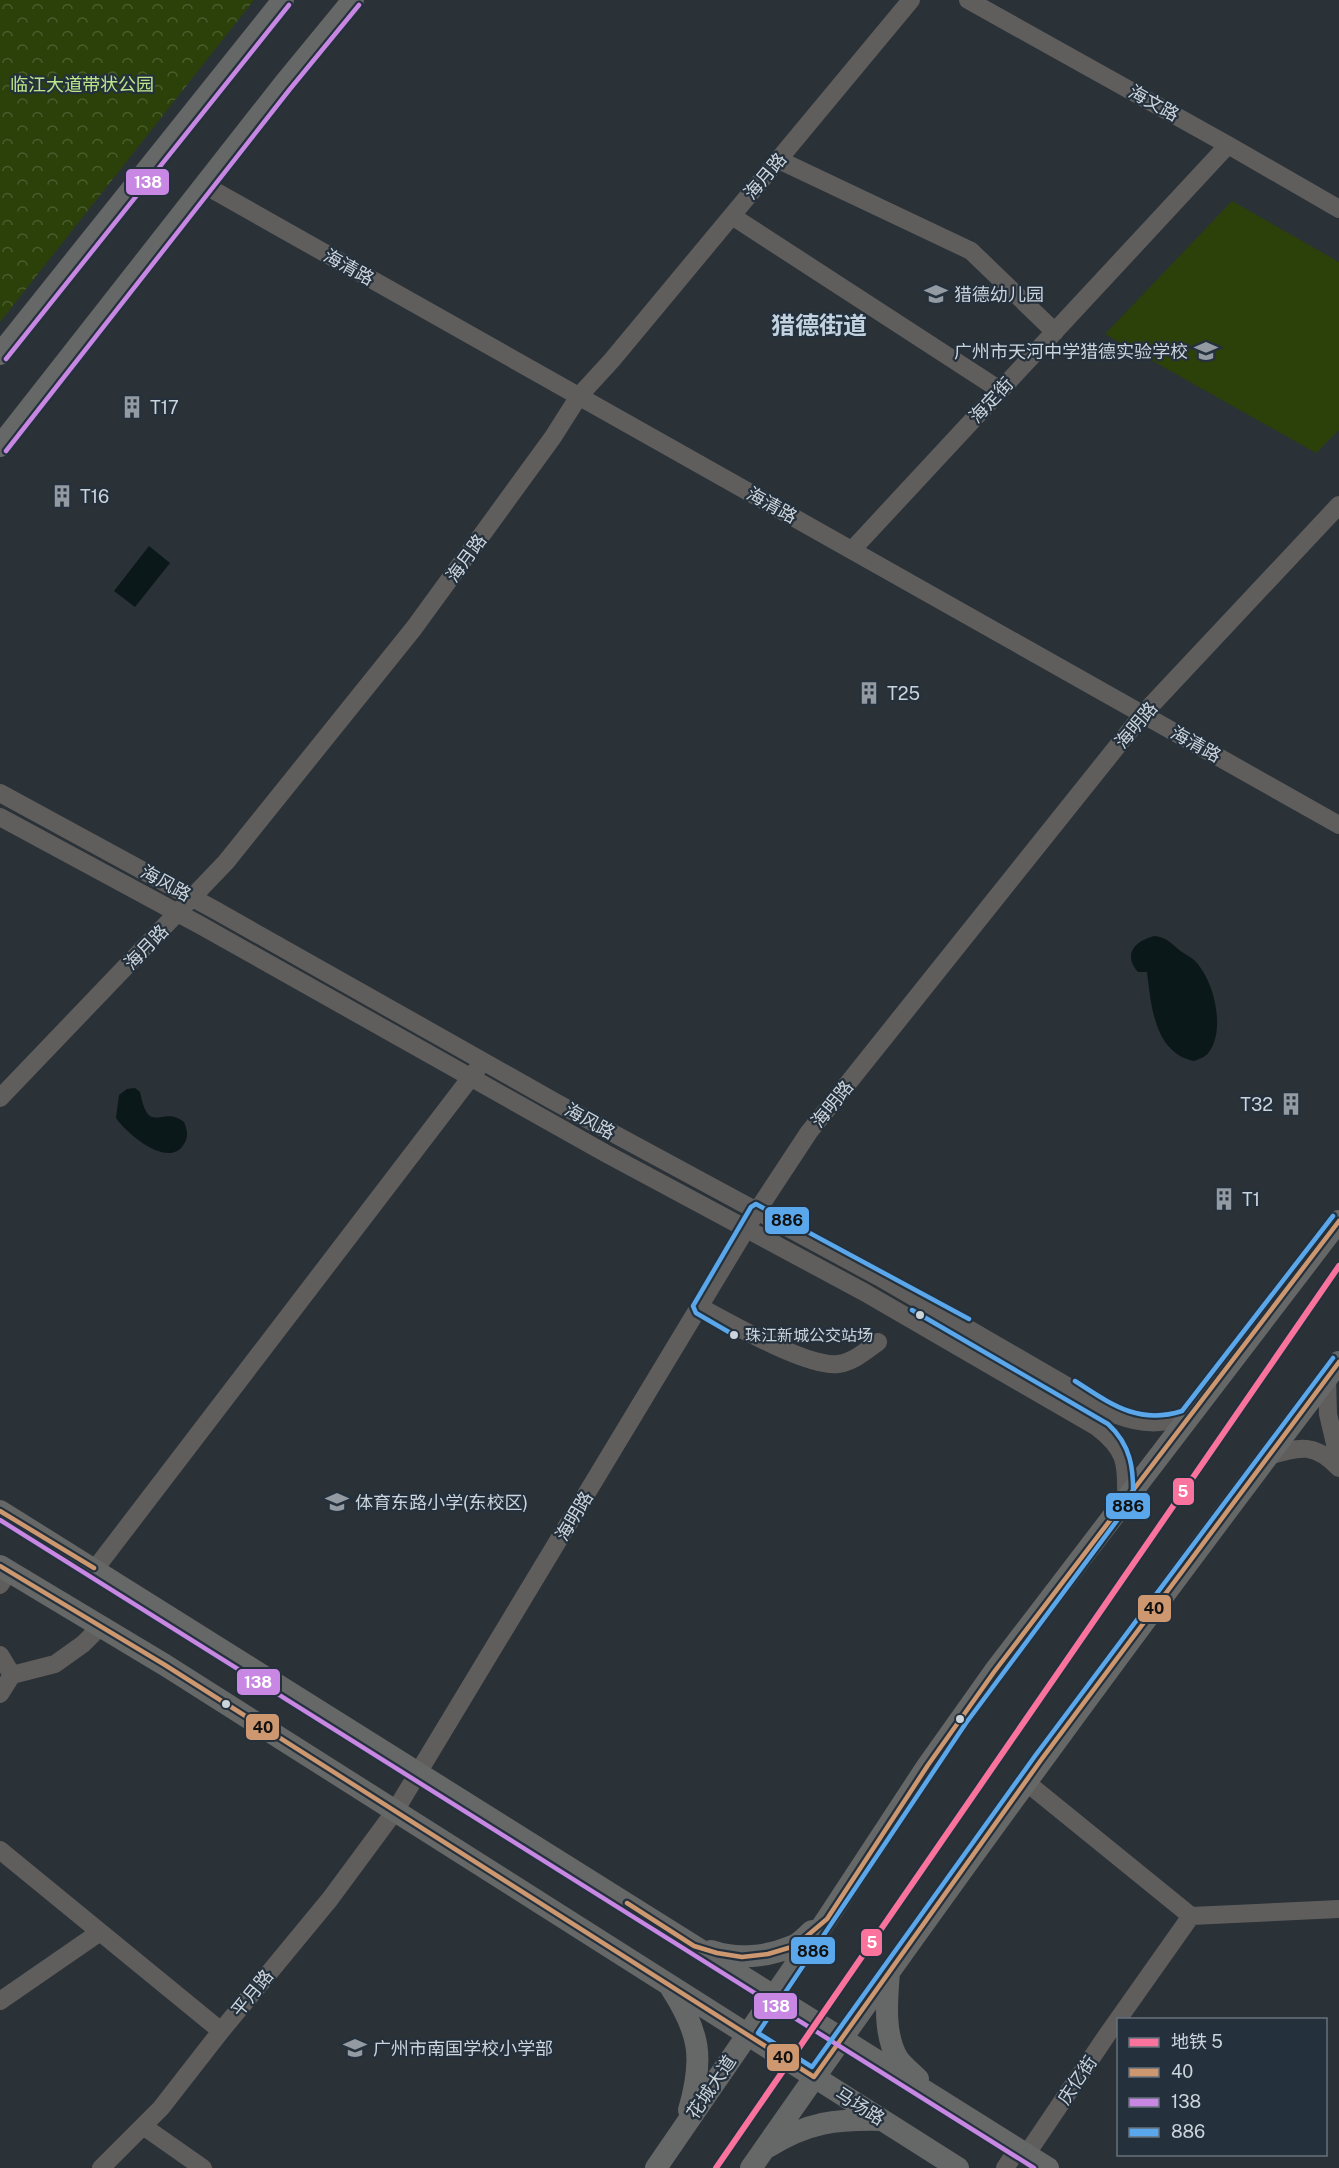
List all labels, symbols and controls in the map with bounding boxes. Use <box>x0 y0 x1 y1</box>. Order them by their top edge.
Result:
park label: 临江大道带状公园 <box>10 74 154 95</box>
street label: 海文路 <box>1125 81 1183 125</box>
street label: 海月路 <box>740 149 790 203</box>
line badge: 138 <box>125 168 170 196</box>
text: 138 <box>134 173 162 192</box>
street label: 海清路 <box>320 245 378 289</box>
school or university icon: 猎德幼儿园 <box>923 281 949 307</box>
place label: 猎德幼儿园 <box>954 284 1044 305</box>
district label: 猎德街道 <box>771 311 867 339</box>
school or university icon: 广州市天河中学猎德实验学校 <box>1193 338 1219 364</box>
place label: 广州市天河中学猎德实验学校 <box>954 341 1188 362</box>
street label: 海定街 <box>965 373 1017 427</box>
building icon: T17 <box>119 394 145 420</box>
place label: T17 <box>150 397 179 418</box>
building icon: T16 <box>49 483 75 509</box>
street label: 海清路 <box>743 483 801 527</box>
place label: T16 <box>80 486 109 507</box>
street label: 海月路 <box>442 530 490 586</box>
building icon: T25 <box>856 680 882 706</box>
place label: T25 <box>887 683 920 704</box>
street label: 海明路 <box>1111 698 1161 752</box>
street label: 海清路 <box>1167 722 1225 766</box>
street label: 海风路 <box>137 861 195 905</box>
street label: 海月路 <box>120 920 172 974</box>
street label: 海明路 <box>807 1076 857 1132</box>
building icon: T32 <box>1278 1091 1304 1117</box>
place label: T32 <box>1240 1094 1273 1115</box>
street label: 海风路 <box>561 1099 619 1143</box>
building icon: T1 <box>1211 1186 1237 1212</box>
place label: T1 <box>1242 1189 1260 1210</box>
line badge: 886 <box>764 1206 810 1235</box>
text: 886 <box>771 1211 803 1230</box>
unlabelled marker <box>914 1309 926 1321</box>
place label: 珠江新城公交站场 <box>745 1326 873 1345</box>
marker: 珠江新城公交站场 <box>728 1329 740 1341</box>
line badge: 5 <box>1172 1477 1195 1506</box>
text: 5 <box>1178 1482 1189 1501</box>
street label: 海明路 <box>551 1487 597 1545</box>
school or university icon: 体育东路小学(东校区) <box>324 1489 350 1515</box>
place label: 体育东路小学(东校区) <box>355 1492 528 1513</box>
line badge: 886 <box>1105 1492 1151 1520</box>
text: 886 <box>1112 1497 1144 1516</box>
line badge: 40 <box>1137 1594 1172 1623</box>
text: 40 <box>1144 1599 1164 1618</box>
line badge: 138 <box>236 1668 281 1696</box>
text: 138 <box>244 1673 272 1692</box>
unlabelled marker <box>220 1698 232 1710</box>
line badge: 40 <box>245 1713 280 1741</box>
unlabelled marker <box>954 1713 966 1725</box>
text: 40 <box>253 1718 273 1737</box>
line badge: 5 <box>860 1928 883 1957</box>
text: 5 <box>867 1933 878 1952</box>
line badge: 886 <box>790 1936 836 1965</box>
text: 886 <box>797 1942 829 1961</box>
street label: 平月路 <box>227 1965 277 2021</box>
line badge: 138 <box>753 1992 798 2020</box>
text: 138 <box>762 1997 790 2016</box>
legend <box>1117 2018 1327 2156</box>
text: 地铁 5 <box>1171 2031 1223 2052</box>
school or university icon: 广州市南国学校小学部 <box>342 2035 368 2061</box>
place label: 广州市南国学校小学部 <box>373 2038 553 2059</box>
line badge: 40 <box>766 2043 800 2072</box>
text: 40 <box>773 2048 793 2067</box>
street label: 花城大道 <box>682 2051 740 2123</box>
street label: 庆亿街 <box>1053 2052 1101 2108</box>
text: 40 <box>1171 2061 1193 2082</box>
street label: 马场路 <box>832 2083 888 2129</box>
text: 138 <box>1171 2091 1201 2112</box>
text: 886 <box>1171 2121 1205 2142</box>

